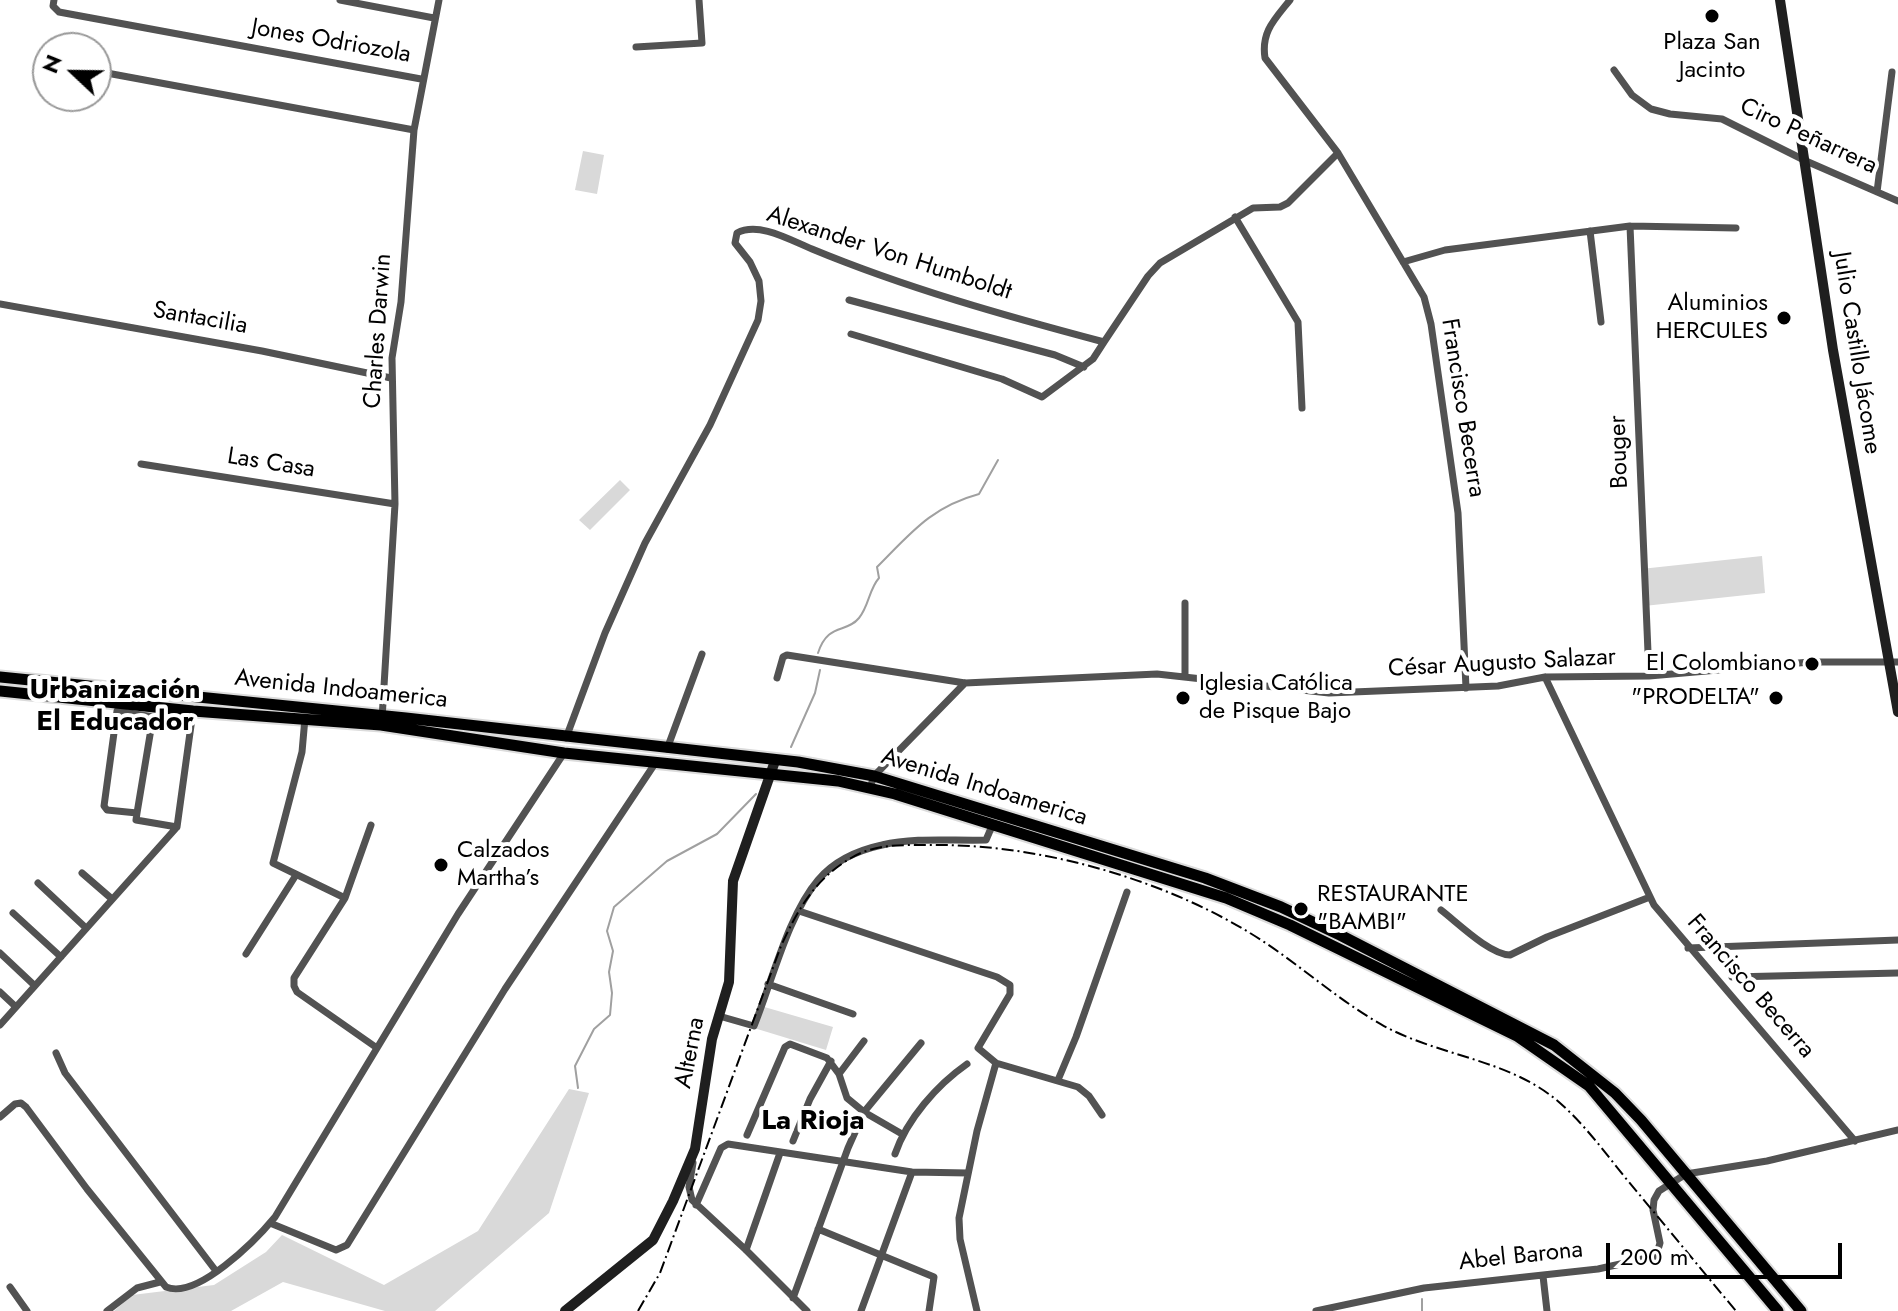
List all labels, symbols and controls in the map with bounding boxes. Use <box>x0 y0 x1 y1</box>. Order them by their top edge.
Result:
marker: Plaza San Jacinto <box>1703 7 1721 25</box>
street label: Jones Odriozola <box>249 14 413 70</box>
place label: Plaza San Jacinto <box>1663 29 1761 85</box>
north arrow <box>32 32 112 112</box>
text: N <box>33 50 70 78</box>
street label: Ciro Peñarrera <box>1735 93 1881 181</box>
street label: Alexander Von Humboldt <box>763 201 1015 307</box>
street label: Julio Castillo Jácome <box>1826 250 1886 456</box>
street label: Charles Darwin <box>359 252 399 410</box>
place label: Aluminios HERCULES <box>1656 290 1768 346</box>
street label: Santacilia <box>150 297 250 341</box>
marker: Aluminios HERCULES <box>1775 309 1793 327</box>
street label: Francisco Becerra <box>1434 317 1490 499</box>
street label: Bouger <box>1604 415 1636 489</box>
street label: Las Casa <box>225 443 317 485</box>
street label: César Augusto Salazar <box>1387 644 1617 684</box>
place label: El Colombiano <box>1646 650 1796 678</box>
marker: El Colombiano <box>1803 655 1821 673</box>
street label: Avenida Indoamerica <box>233 665 449 715</box>
place label: Iglesia Católica de Pisque Bajo <box>1199 670 1353 726</box>
district label: Urbanización El Educador <box>29 674 201 740</box>
place label: "PRODELTA" <box>1631 684 1760 712</box>
marker: Iglesia Católica de Pisque Bajo <box>1174 689 1192 707</box>
marker: "PRODELTA" <box>1767 689 1785 707</box>
street label: Avenida Indoamerica <box>878 743 1090 833</box>
place label: Calzados Martha’s <box>457 837 550 893</box>
marker: Calzados Martha’s <box>432 856 450 874</box>
place label: RESTAURANTE "BAMBI" <box>1317 881 1469 937</box>
marker: RESTAURANTE "BAMBI" <box>1292 900 1310 918</box>
street label: Francisco Becerra <box>1680 909 1820 1065</box>
street label: Alterna <box>670 1015 712 1091</box>
district label: La Rioja <box>761 1105 865 1139</box>
scale bar <box>1610 1227 1846 1277</box>
street label: Abel Barona <box>1458 1236 1584 1278</box>
text: 200 m <box>1620 1239 1688 1274</box>

